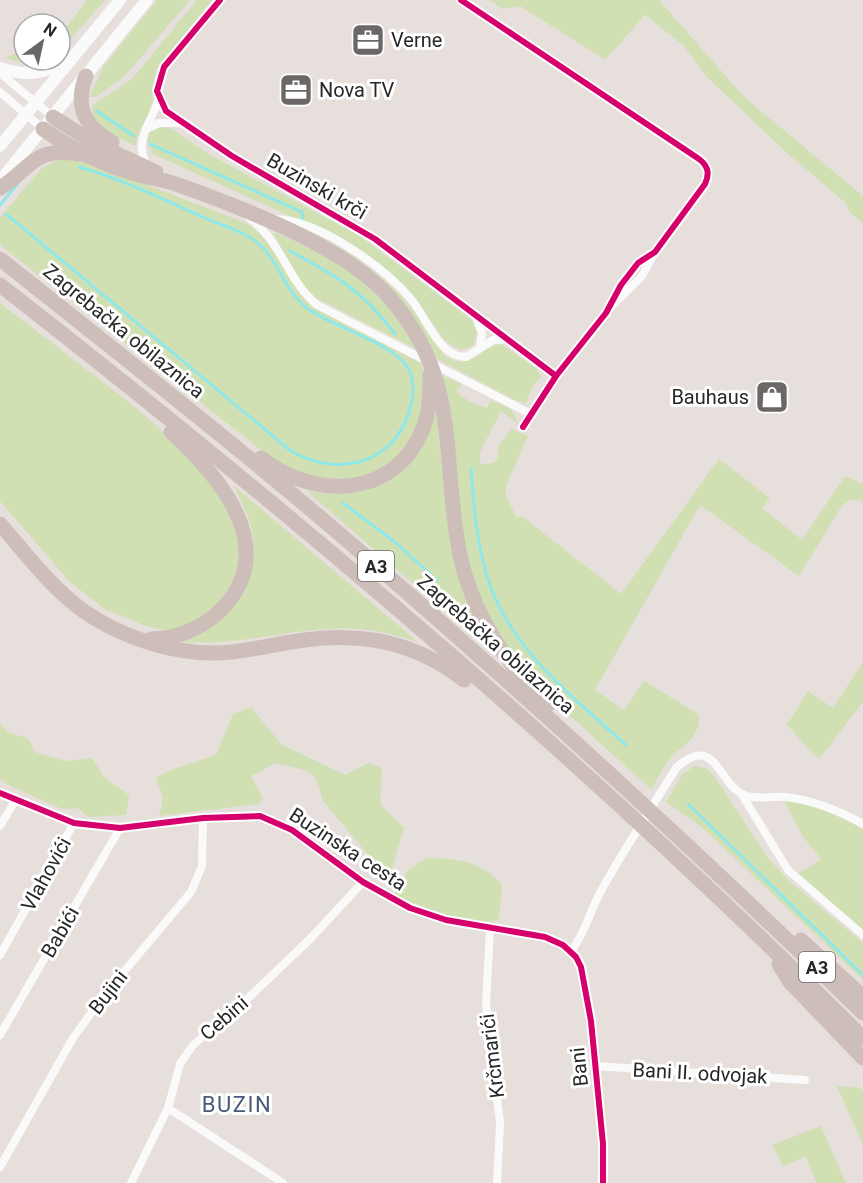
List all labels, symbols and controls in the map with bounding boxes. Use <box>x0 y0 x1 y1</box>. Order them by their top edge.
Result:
north arrow <box>12 12 72 72</box>
text: N <box>40 19 60 41</box>
office icon: Verne <box>350 22 386 58</box>
place label: Verne <box>391 28 442 52</box>
office icon: Nova TV <box>278 72 314 108</box>
place label: Nova TV <box>319 78 395 102</box>
street label: Buzinski krči <box>263 148 371 224</box>
street label: Zagrebačka obilaznica <box>39 259 209 403</box>
shop icon: Bauhaus <box>754 379 790 415</box>
place label: Bauhaus <box>671 385 749 409</box>
road number: A3 <box>358 551 394 581</box>
street label: Zagrebačka obilaznica <box>413 569 579 719</box>
street label: Buzinska cesta <box>285 802 411 896</box>
street label: Vlahovići <box>16 833 76 915</box>
street label: Babići <box>36 902 84 962</box>
road number: A3 <box>799 952 835 982</box>
street label: Bujini <box>83 965 133 1019</box>
street label: Cebini <box>195 991 253 1045</box>
street label: Krčmarići <box>475 1012 509 1100</box>
street label: Bani <box>565 1046 593 1088</box>
street label: Bani II. odvojak <box>632 1057 769 1089</box>
district label: BUZIN <box>202 1092 272 1117</box>

